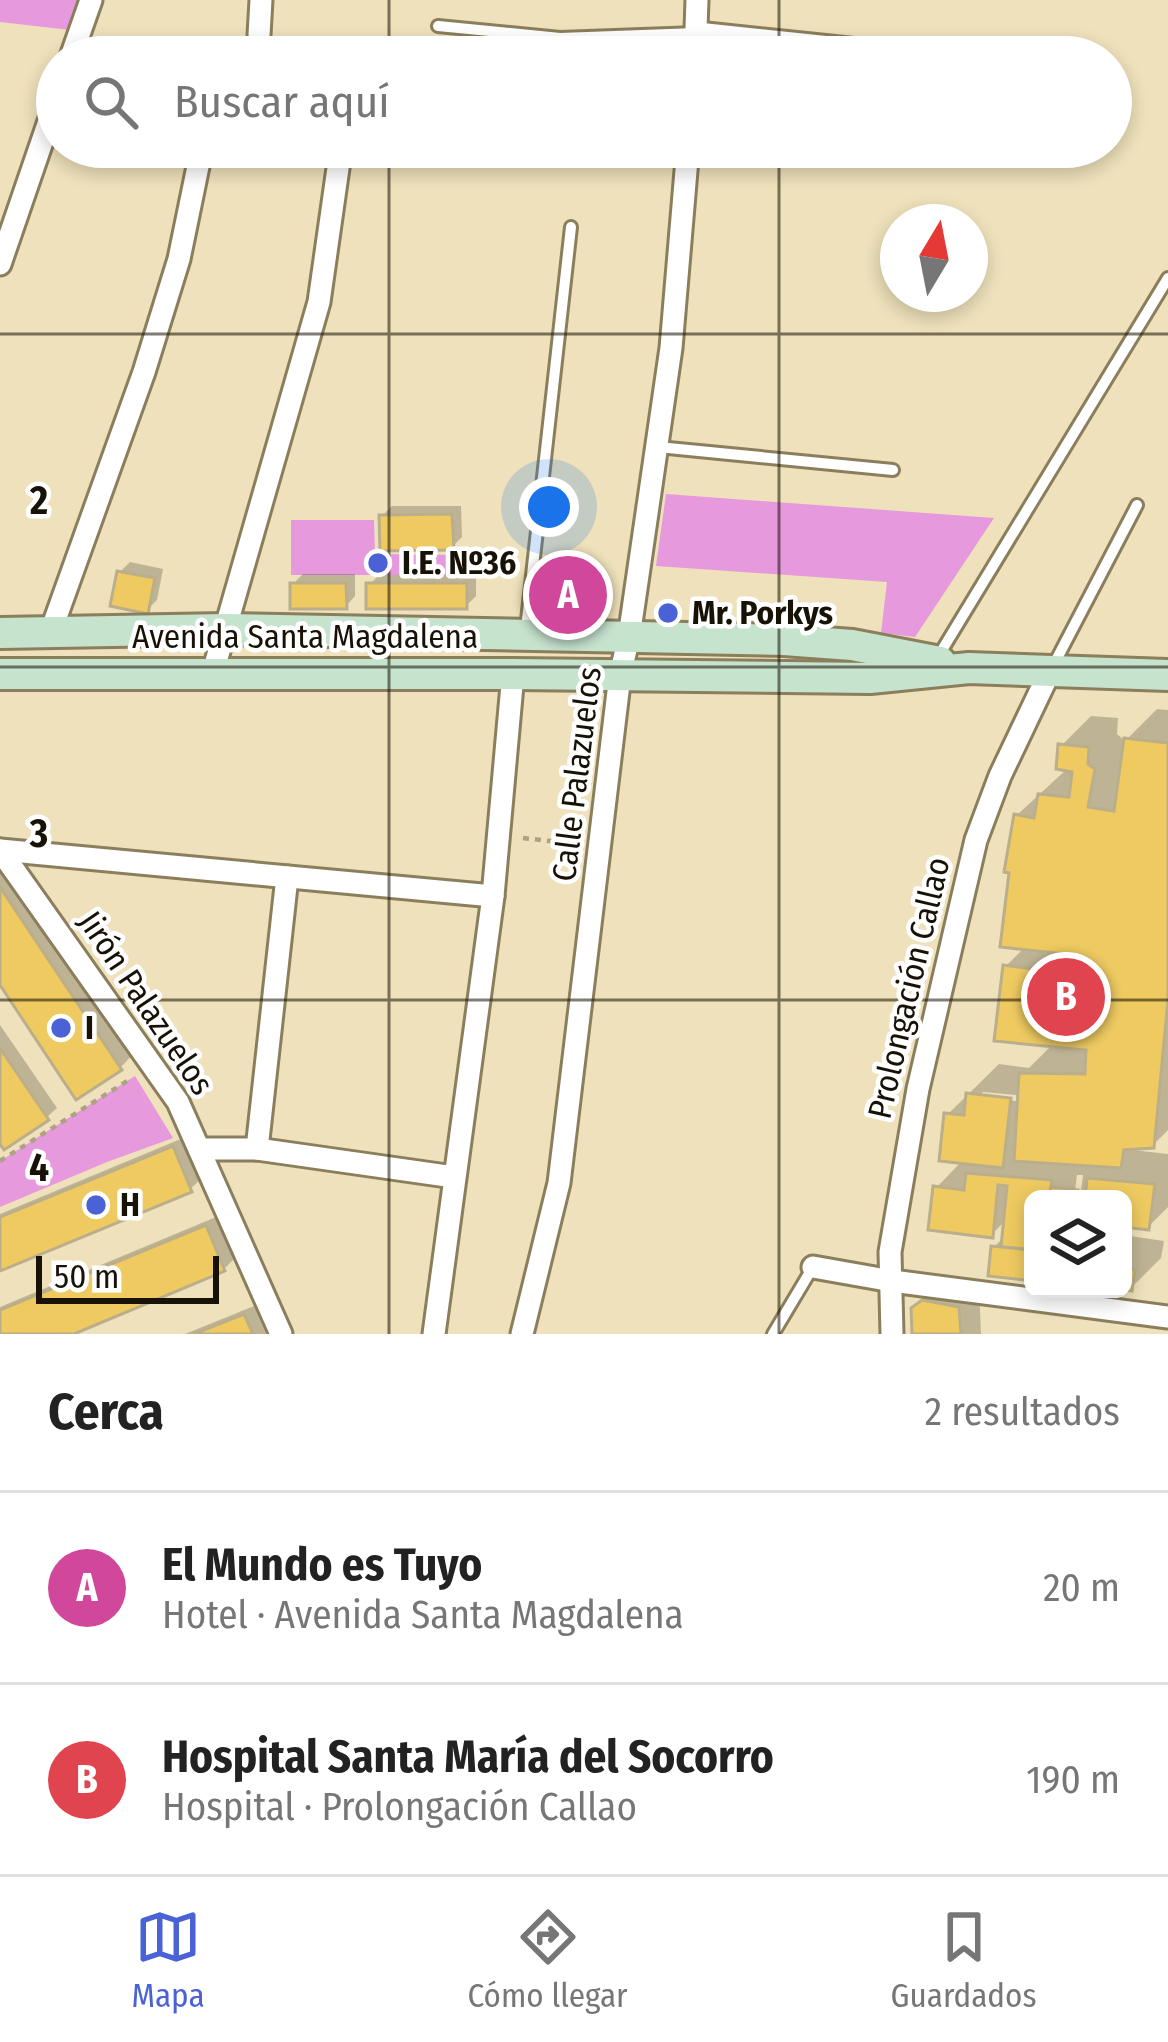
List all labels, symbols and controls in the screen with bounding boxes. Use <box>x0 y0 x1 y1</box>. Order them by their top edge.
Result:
search box <box>36 36 1132 168</box>
icon: search <box>78 69 144 135</box>
text: Buscar aquí <box>174 75 390 129</box>
north arrow <box>880 204 988 312</box>
your location <box>519 477 579 537</box>
text: 2 <box>29 478 48 524</box>
place label: I.E. Nº36 <box>402 543 516 583</box>
marker: I.E. Nº36 <box>365 550 391 576</box>
pin: A <box>529 550 607 640</box>
place label: Mr. Porkys <box>692 593 833 633</box>
marker: Mr. Porkys <box>655 600 681 626</box>
street label: Avenida Santa Magdalena <box>132 617 478 657</box>
street label: Calle Palazuelos <box>544 664 610 884</box>
text: 3 <box>29 811 48 857</box>
street label: Prolongación Callao <box>859 853 959 1123</box>
street label: Jirón Palazuelos <box>70 904 222 1102</box>
pin: B <box>1027 952 1105 1042</box>
place label: I <box>85 1008 94 1048</box>
marker: I <box>48 1015 74 1041</box>
text: 4 <box>29 1145 49 1191</box>
place label: H <box>120 1185 140 1225</box>
map controls <box>1024 1190 1132 1298</box>
button: layers <box>1024 1190 1132 1298</box>
marker: H <box>83 1192 109 1218</box>
scale bar <box>36 1250 219 1303</box>
text: 50 m <box>54 1257 119 1297</box>
text: Cerca <box>48 1381 164 1443</box>
text: 2 resultados <box>925 1389 1120 1435</box>
text: El Mundo es Tuyo <box>162 1538 482 1592</box>
text: A <box>76 1565 98 1611</box>
text: 20 m <box>1043 1565 1120 1611</box>
text: Hotel · Avenida Santa Magdalena <box>162 1592 684 1638</box>
text: Hospital Santa María del Socorro <box>162 1730 774 1784</box>
text: B <box>76 1757 98 1803</box>
text: 190 m <box>1026 1757 1120 1803</box>
text: Hospital · Prolongación Callao <box>162 1784 637 1830</box>
tab: Mapa <box>131 1904 205 2016</box>
tab: Cómo llegar <box>468 1904 628 2016</box>
tab: Guardados <box>891 1904 1037 2016</box>

